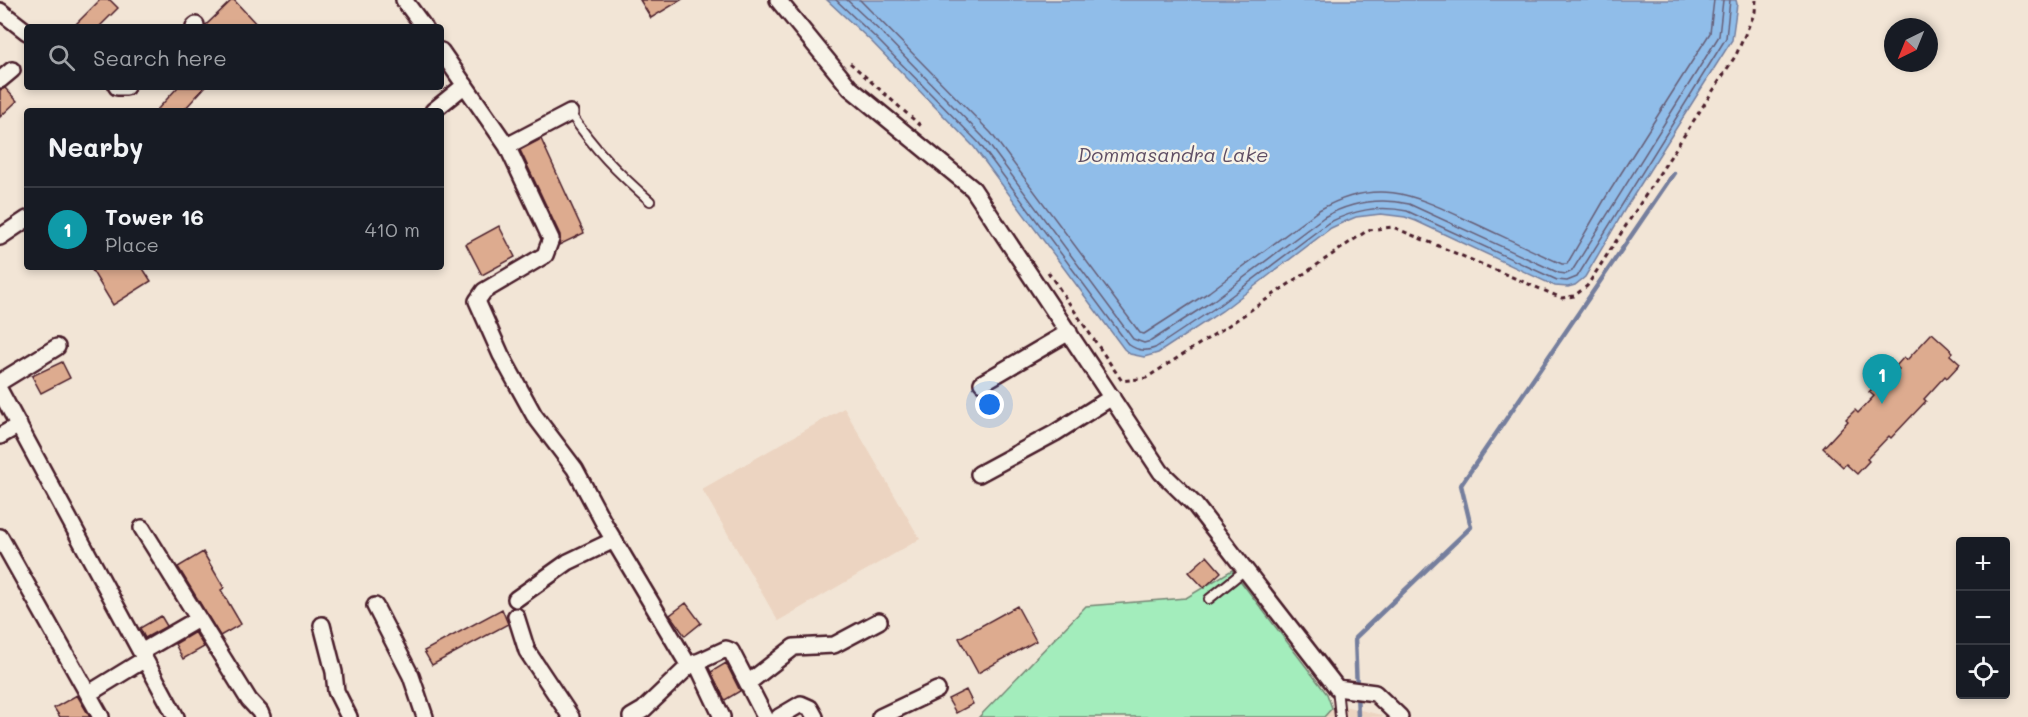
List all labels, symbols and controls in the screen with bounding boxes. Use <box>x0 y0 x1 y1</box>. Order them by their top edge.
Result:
north arrow <box>1884 18 1938 72</box>
search box <box>24 24 444 90</box>
icon: search <box>45 41 78 74</box>
text: Search here <box>93 43 227 72</box>
text: Nearby <box>48 130 143 164</box>
water label: Dommasandra Lake <box>1078 141 1268 167</box>
text: Tower 16 <box>105 202 204 231</box>
text: 1 <box>63 216 72 242</box>
text: 410 m <box>365 216 420 242</box>
text: Place <box>105 231 159 257</box>
pin: 1 <box>1862 354 1902 404</box>
your location <box>975 390 1004 419</box>
map controls <box>1956 537 2010 699</box>
button: + <box>1956 537 2010 591</box>
button: − <box>1956 591 2010 645</box>
button: locate <box>1956 645 2010 699</box>

